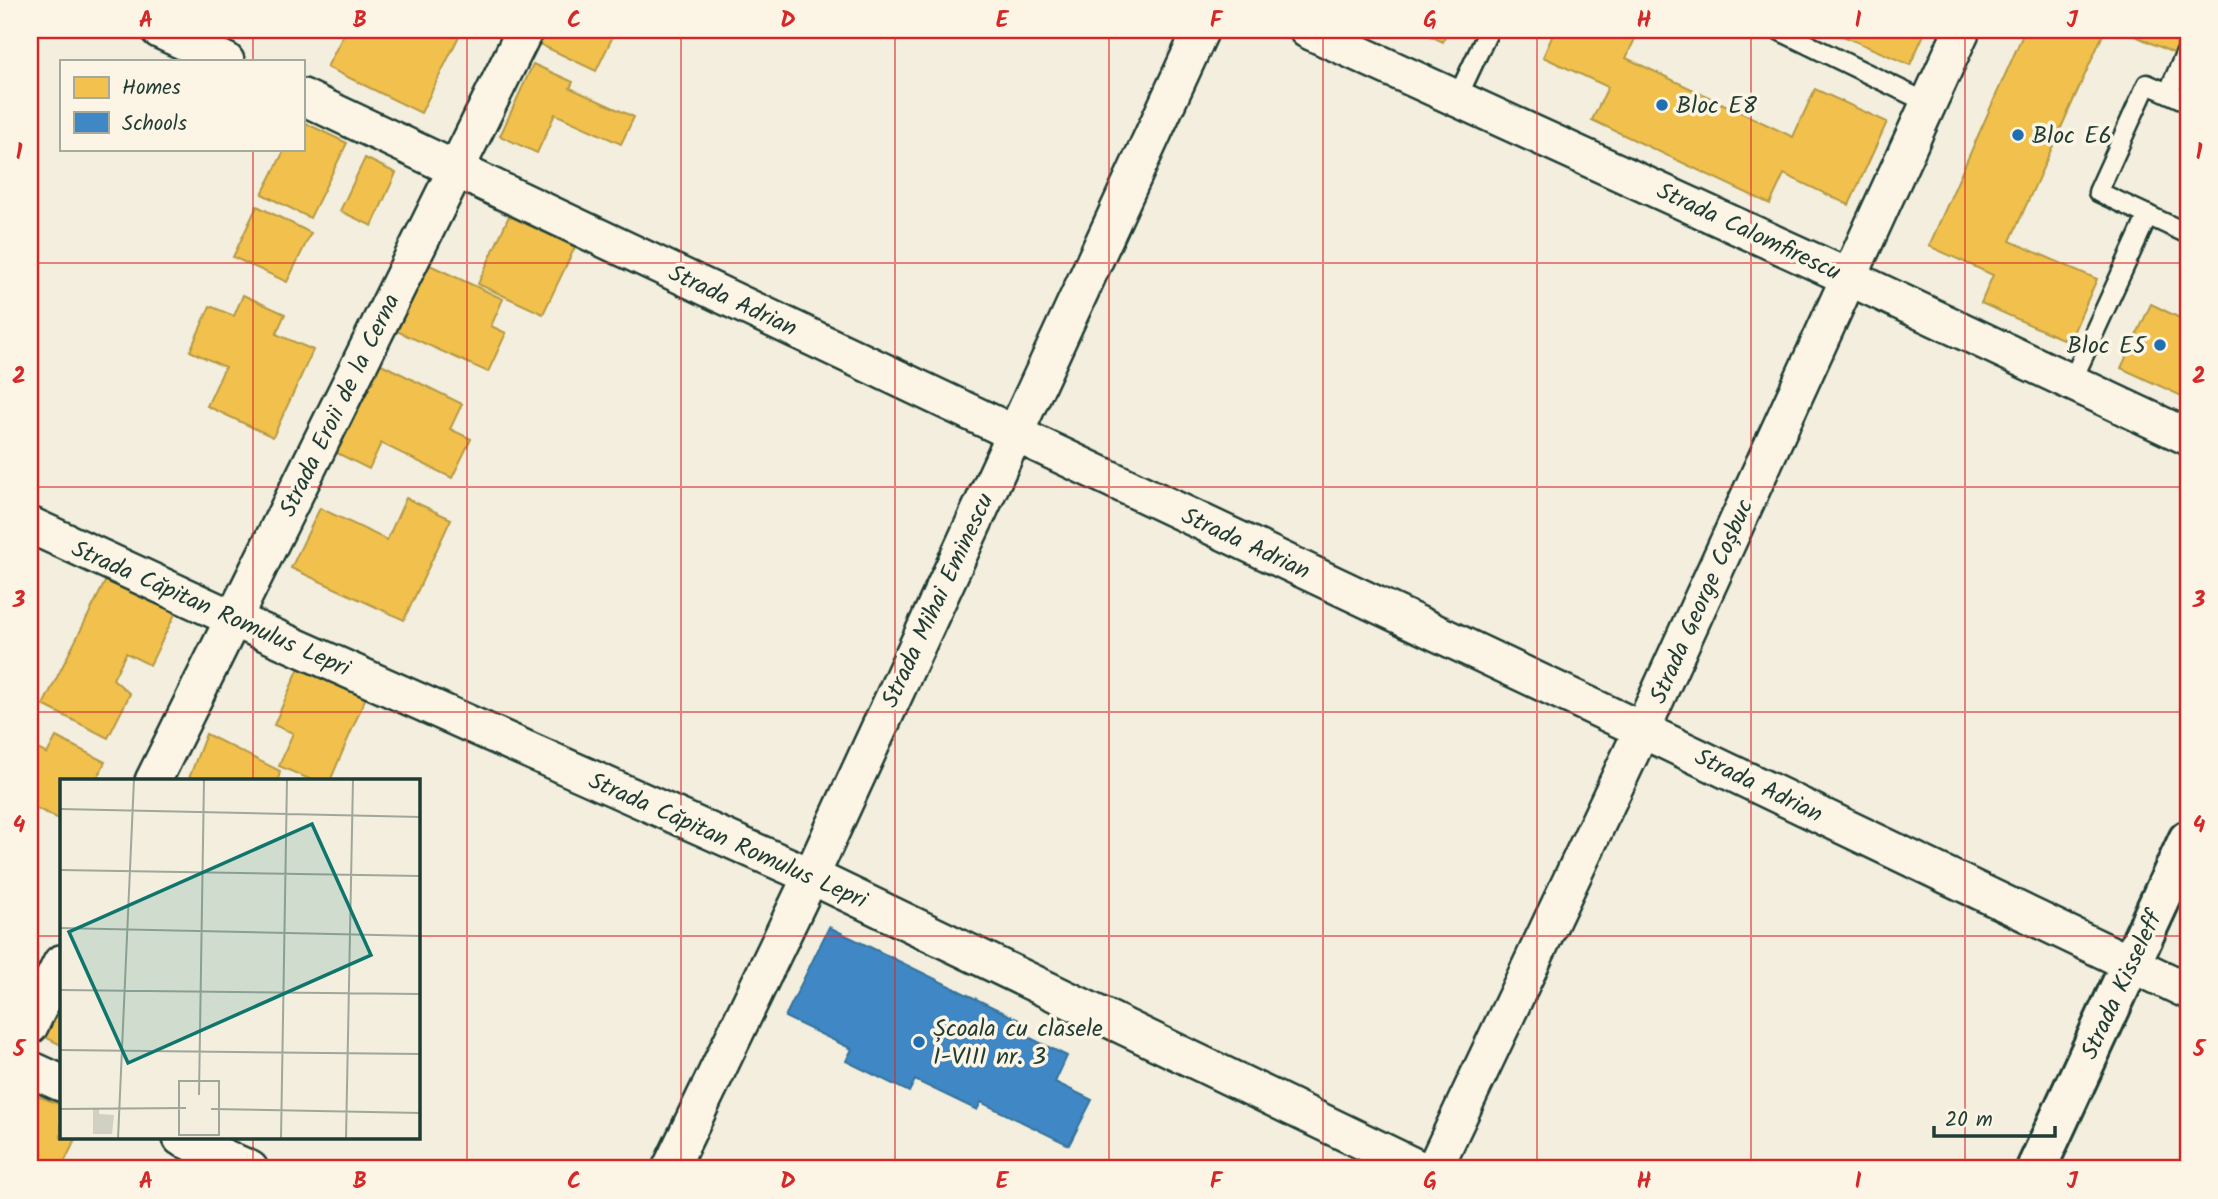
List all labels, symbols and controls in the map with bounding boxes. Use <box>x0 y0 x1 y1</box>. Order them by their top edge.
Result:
text: A <box>139 3 153 39</box>
text: B <box>353 3 367 39</box>
text: C <box>567 3 581 39</box>
text: D <box>780 3 796 39</box>
text: E <box>996 3 1010 39</box>
text: F <box>1210 3 1224 39</box>
text: G <box>1423 3 1437 39</box>
text: H <box>1637 3 1652 39</box>
text: I <box>1854 3 1862 39</box>
text: J <box>2066 3 2078 39</box>
legend <box>60 60 304 150</box>
text: Homes <box>122 72 181 105</box>
place label: Bloc E8 <box>1676 87 1757 126</box>
marker: Bloc E8 <box>1654 97 1670 113</box>
text: Schools <box>122 108 187 141</box>
place label: Bloc E6 <box>2032 117 2112 156</box>
marker: Bloc E6 <box>2010 127 2026 143</box>
text: 1 <box>16 135 23 171</box>
text: 1 <box>2196 135 2203 171</box>
street label: Strada Calomfirescu <box>1650 173 1847 292</box>
street label: Strada Adrian <box>661 254 803 348</box>
street label: Strada Eroii de la Cerna <box>269 287 411 524</box>
place label: Bloc E5 <box>2067 327 2148 366</box>
marker: Bloc E5 <box>2152 337 2168 353</box>
text: 2 <box>12 359 26 395</box>
text: 2 <box>2192 359 2206 395</box>
street label: Strada Mihai Eminescu <box>871 486 1005 715</box>
street label: Strada George Coșbuc <box>1640 493 1765 710</box>
street label: Strada Adrian <box>1174 497 1316 591</box>
street label: Strada Căpitan Romulus Lepri <box>65 530 357 689</box>
text: 3 <box>12 583 26 619</box>
text: 3 <box>2192 583 2206 619</box>
street label: Strada Adrian <box>1688 738 1829 834</box>
street label: Strada Căpitan Romulus Lepri <box>582 762 874 921</box>
inset map <box>60 779 420 1140</box>
text: 4 <box>13 808 26 844</box>
text: 4 <box>2193 808 2206 844</box>
street label: Strada Kisseleff <box>2071 902 2175 1066</box>
place label: Școala cu clasele I-VIII nr. 3 <box>933 1010 1103 1077</box>
text: 5 <box>12 1032 27 1068</box>
text: 5 <box>2192 1032 2207 1068</box>
marker: Școala cu clasele I-VIII nr. 3 <box>911 1034 927 1050</box>
scale bar <box>1934 1094 2055 1138</box>
text: 20 m <box>1945 1104 1993 1137</box>
text: A <box>139 1164 153 1199</box>
text: B <box>353 1164 367 1199</box>
text: C <box>567 1164 581 1199</box>
text: D <box>780 1164 796 1199</box>
text: E <box>996 1164 1010 1199</box>
text: F <box>1210 1164 1224 1199</box>
text: G <box>1423 1164 1437 1199</box>
text: H <box>1637 1164 1652 1199</box>
text: I <box>1854 1164 1862 1199</box>
text: J <box>2066 1164 2078 1199</box>

